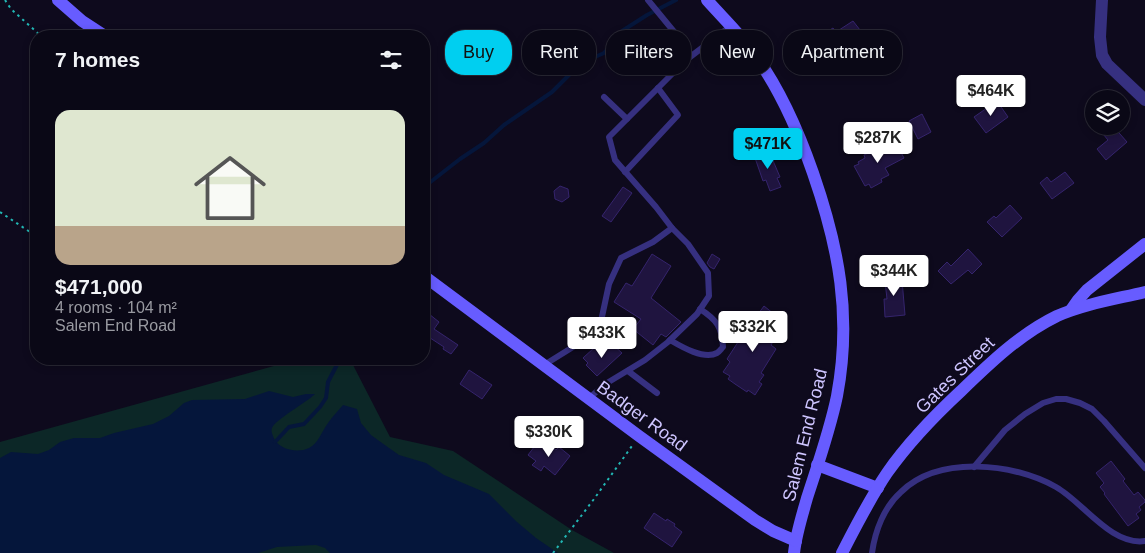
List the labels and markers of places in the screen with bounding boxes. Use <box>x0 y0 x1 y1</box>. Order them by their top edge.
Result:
pin: $464K <box>956 74 1026 117</box>
pin: $287K <box>843 121 913 164</box>
pin: $471K <box>733 128 803 170</box>
pin: $344K <box>859 254 929 297</box>
pin: $332K <box>718 310 788 353</box>
pin: $433K <box>567 316 637 359</box>
pin: $330K <box>514 416 584 458</box>

